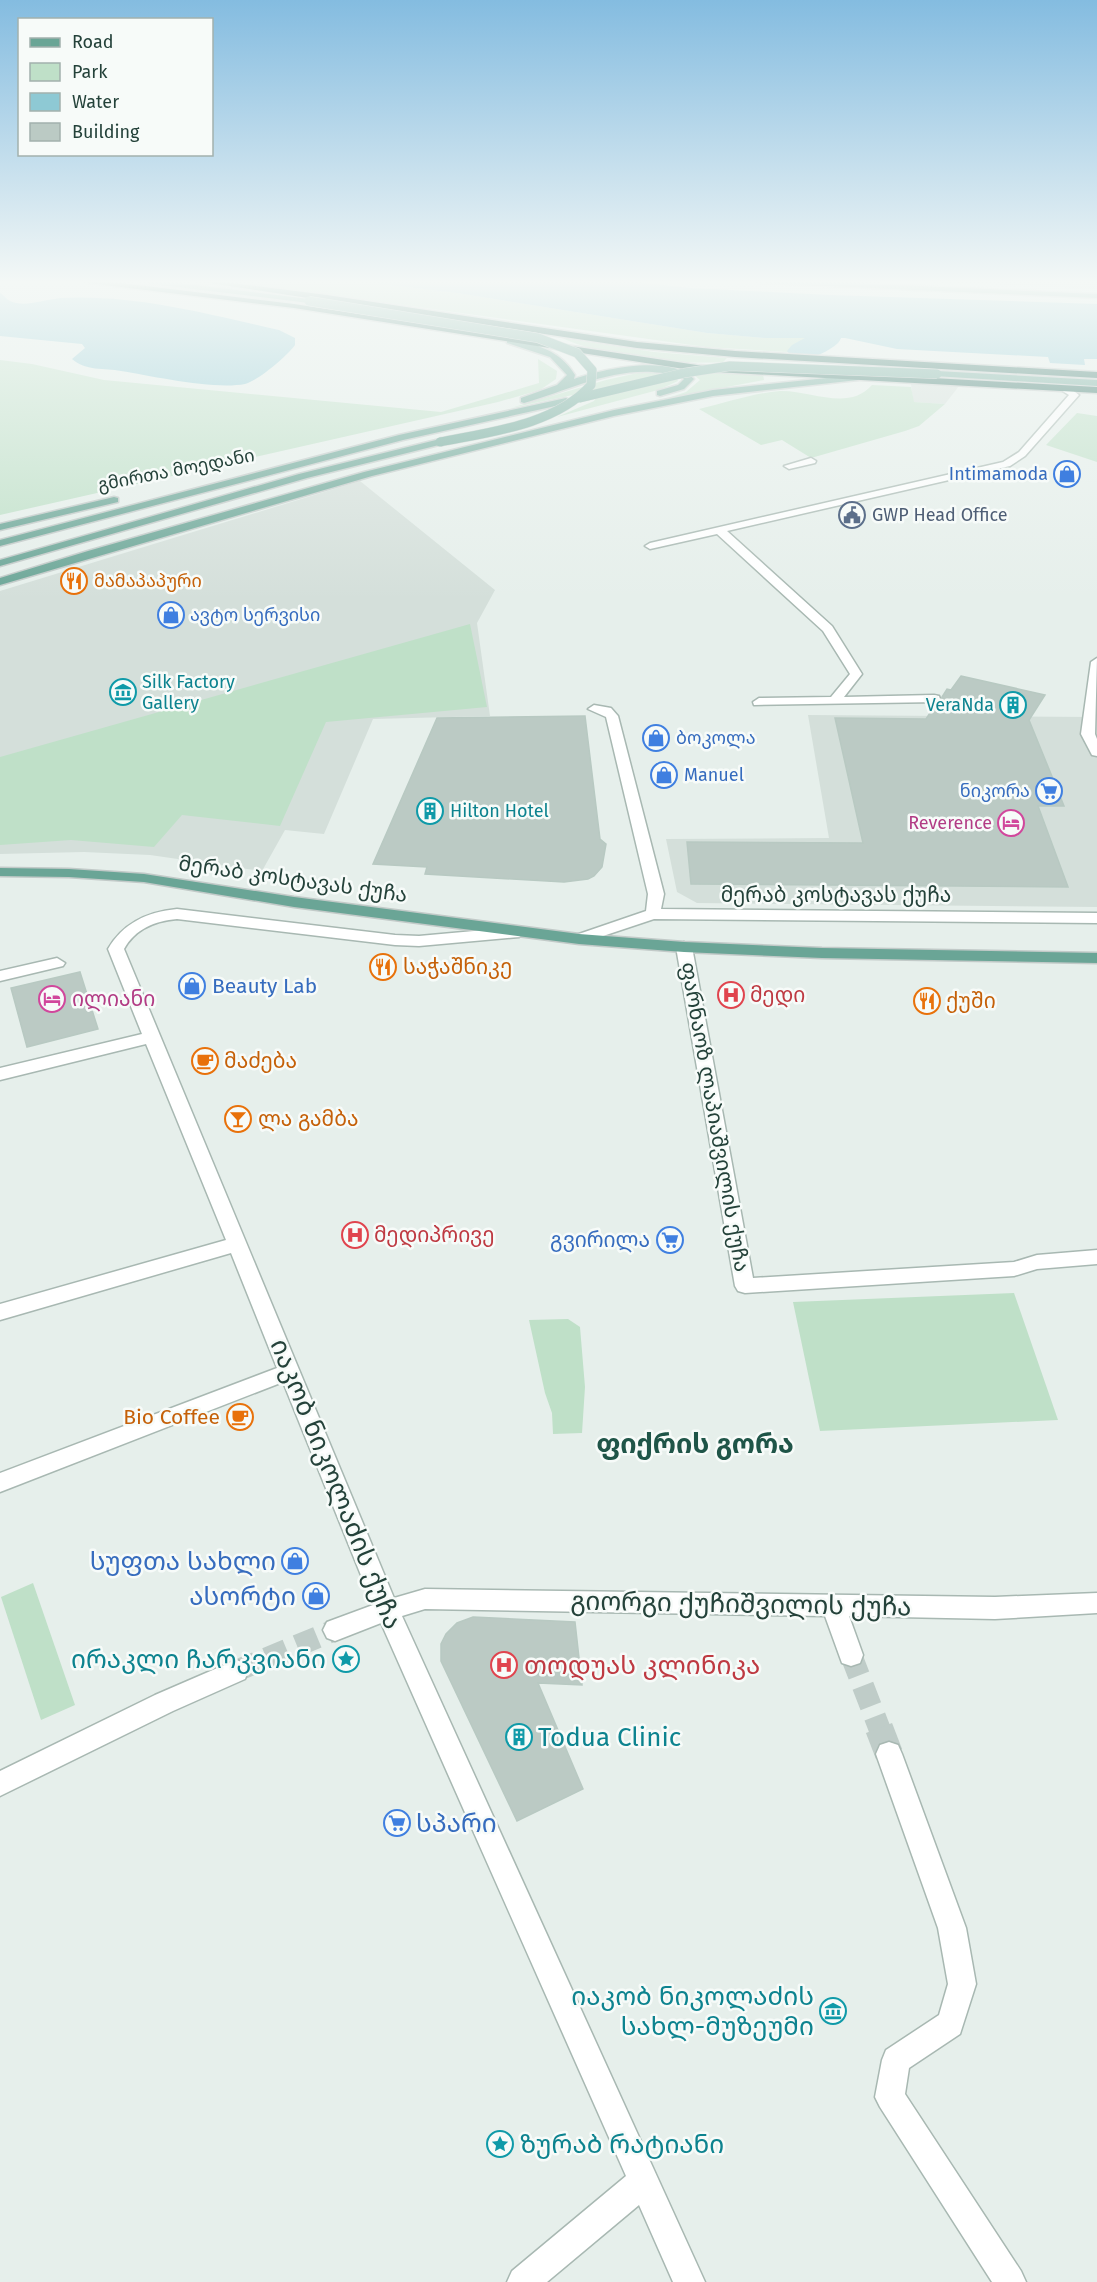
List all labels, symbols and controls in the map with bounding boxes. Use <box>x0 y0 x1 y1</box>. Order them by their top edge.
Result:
legend <box>18 18 213 156</box>
text: Road <box>72 31 114 53</box>
text: Park <box>72 61 108 83</box>
text: Water <box>72 91 119 113</box>
text: Building <box>72 121 140 143</box>
street label: გმირთა მოედანი <box>96 444 256 496</box>
shop icon: Intimamoda <box>1052 459 1082 489</box>
place label: Intimamoda <box>949 463 1048 485</box>
public building icon: GWP Head Office <box>837 500 867 530</box>
place label: GWP Head Office <box>872 504 1008 526</box>
restaurant icon: მამაპაპური <box>59 566 89 596</box>
place label: მამაპაპური <box>94 570 202 592</box>
shop icon: ავტო სერვისი <box>156 600 186 630</box>
place label: ავტო სერვისი <box>190 604 320 626</box>
place label: Silk Factory Gallery <box>142 671 235 714</box>
museum icon: Silk Factory Gallery <box>108 677 138 707</box>
building icon: VeraNda <box>998 690 1028 720</box>
place label: VeraNda <box>926 694 994 716</box>
shop icon: ბოკოლა <box>641 723 671 753</box>
place label: ბოკოლა <box>676 727 756 749</box>
shop icon: Manuel <box>649 760 679 790</box>
place label: Manuel <box>684 764 744 786</box>
supermarket icon: ნიკორა <box>1034 776 1064 806</box>
place label: ნიკორა <box>960 780 1030 802</box>
building icon: Hilton Hotel <box>415 796 445 826</box>
place label: Hilton Hotel <box>450 800 549 822</box>
hotel icon: Reverence <box>996 808 1026 838</box>
place label: Reverence <box>908 812 992 834</box>
street label: მერაბ კოსტავას ქუჩა <box>177 850 409 908</box>
street label: მერაბ კოსტავას ქუჩა <box>721 882 951 908</box>
restaurant icon: საჭაშნიკე <box>368 952 398 982</box>
place label: საჭაშნიკე <box>403 954 512 980</box>
street label: ფარნაოზ ლაპიაშვილის ქუჩა <box>675 960 755 1274</box>
shop icon: Beauty Lab <box>177 971 207 1001</box>
place label: Beauty Lab <box>212 973 317 999</box>
hospital icon: მედი <box>716 980 746 1010</box>
place label: მედი <box>750 982 805 1008</box>
hotel icon: ილიანი <box>37 984 67 1014</box>
place label: ილიანი <box>72 986 155 1012</box>
restaurant icon: ქუში <box>912 986 942 1016</box>
place label: ქუში <box>946 988 996 1014</box>
cafe icon: მაძება <box>190 1046 220 1076</box>
place label: მაძება <box>224 1048 297 1074</box>
bar icon: ლა გამბა <box>223 1104 253 1134</box>
place label: ლა გამბა <box>258 1106 359 1132</box>
hospital icon: მედიპრივე <box>340 1220 370 1250</box>
place label: მედიპრივე <box>374 1222 495 1248</box>
supermarket icon: გვირილა <box>655 1225 685 1255</box>
place label: გვირილა <box>550 1227 650 1253</box>
street label: იაკობ ნიკოლაძის ქუჩა <box>264 1334 408 1634</box>
cafe icon: Bio Coffee <box>225 1402 255 1432</box>
place label: Bio Coffee <box>123 1404 220 1430</box>
district label: ფიქრის გორა <box>596 1428 794 1460</box>
place label: სუფთა სახლი <box>90 1546 276 1577</box>
shop icon: სუფთა სახლი <box>280 1546 310 1576</box>
place label: ასორტი <box>189 1581 296 1612</box>
shop icon: ასორტი <box>301 1581 331 1611</box>
street label: გიორგი ქუჩიშვილის ქუჩა <box>570 1586 912 1622</box>
place label: ირაკლი ჩარკვიანი <box>71 1644 326 1675</box>
place icon: ირაკლი ჩარკვიანი <box>331 1644 361 1674</box>
hospital icon: თოდუას კლინიკა <box>489 1650 519 1680</box>
place label: თოდუას კლინიკა <box>524 1650 760 1681</box>
building icon: Todua Clinic <box>504 1722 534 1752</box>
place label: Todua Clinic <box>538 1722 681 1753</box>
supermarket icon: სპარი <box>382 1808 412 1838</box>
place label: სპარი <box>416 1808 497 1839</box>
place label: იაკობ ნიკოლაძის სახლ-მუზეუმი <box>571 1981 814 2042</box>
museum icon: იაკობ ნიკოლაძის სახლ-მუზეუმი <box>818 1996 848 2026</box>
place icon: ზურაბ რატიანი <box>485 2129 515 2159</box>
place label: ზურაბ რატიანი <box>520 2129 724 2160</box>

